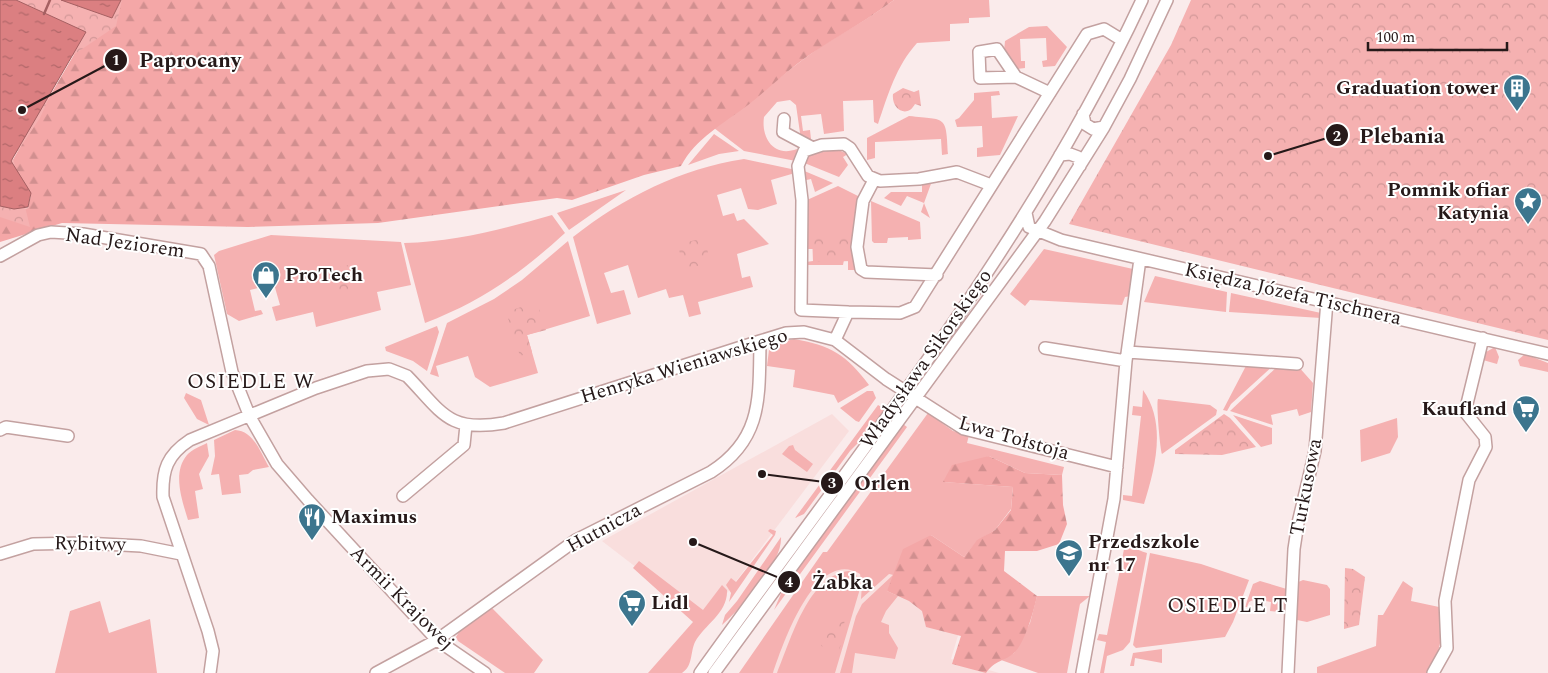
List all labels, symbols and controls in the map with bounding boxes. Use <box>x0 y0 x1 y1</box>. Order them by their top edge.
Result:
scale bar <box>1368 20 1507 52</box>
text: 100 m <box>1376 26 1415 49</box>
callout: Paprocany <box>104 42 251 78</box>
text: Paprocany <box>139 45 242 77</box>
text: 1 <box>112 49 120 72</box>
place label: Graduation tower <box>1336 73 1498 103</box>
building icon: Graduation tower <box>1502 73 1532 112</box>
callout: Plebania <box>1325 117 1455 153</box>
text: Plebania <box>1359 121 1445 153</box>
text: 2 <box>1333 125 1341 148</box>
place label: Pomnik ofiar Katynia <box>1387 175 1510 228</box>
place icon: Pomnik ofiar Katynia <box>1513 186 1543 225</box>
street label: Nad Jeziorem <box>63 220 187 266</box>
street label: Księdza Józefa Tischnera <box>1182 254 1405 334</box>
shop icon: ProTech <box>251 260 281 299</box>
place label: ProTech <box>285 260 363 290</box>
street label: Władysława Sikorskiego <box>852 263 1000 455</box>
street label: Henryka Wieniawskiego <box>577 320 791 412</box>
district label: OSIEDLE W <box>187 366 315 398</box>
place label: Kaufland <box>1421 394 1507 424</box>
supermarket icon: Kaufland <box>1511 394 1541 433</box>
street label: Lwa Tołstoja <box>955 408 1073 468</box>
street label: Turkusowa <box>1282 435 1330 538</box>
callout: Orlen <box>819 465 920 501</box>
text: Orlen <box>854 468 910 500</box>
text: 3 <box>828 472 836 495</box>
street label: Hutnicza <box>561 495 647 561</box>
restaurant icon: Maximus <box>297 502 327 541</box>
place label: Maximus <box>331 502 417 532</box>
place label: Przedszkole nr 17 <box>1088 527 1200 580</box>
street label: Rybitwy <box>54 528 128 560</box>
school or university icon: Przedszkole nr 17 <box>1054 538 1084 577</box>
street label: Armii Krajowej <box>343 539 461 657</box>
callout: Żabka <box>776 564 882 600</box>
text: Żabka <box>811 567 873 599</box>
text: 4 <box>785 571 794 594</box>
supermarket icon: Lidl <box>617 588 647 627</box>
place label: Lidl <box>651 588 689 618</box>
district label: OSIEDLE T <box>1167 590 1289 622</box>

